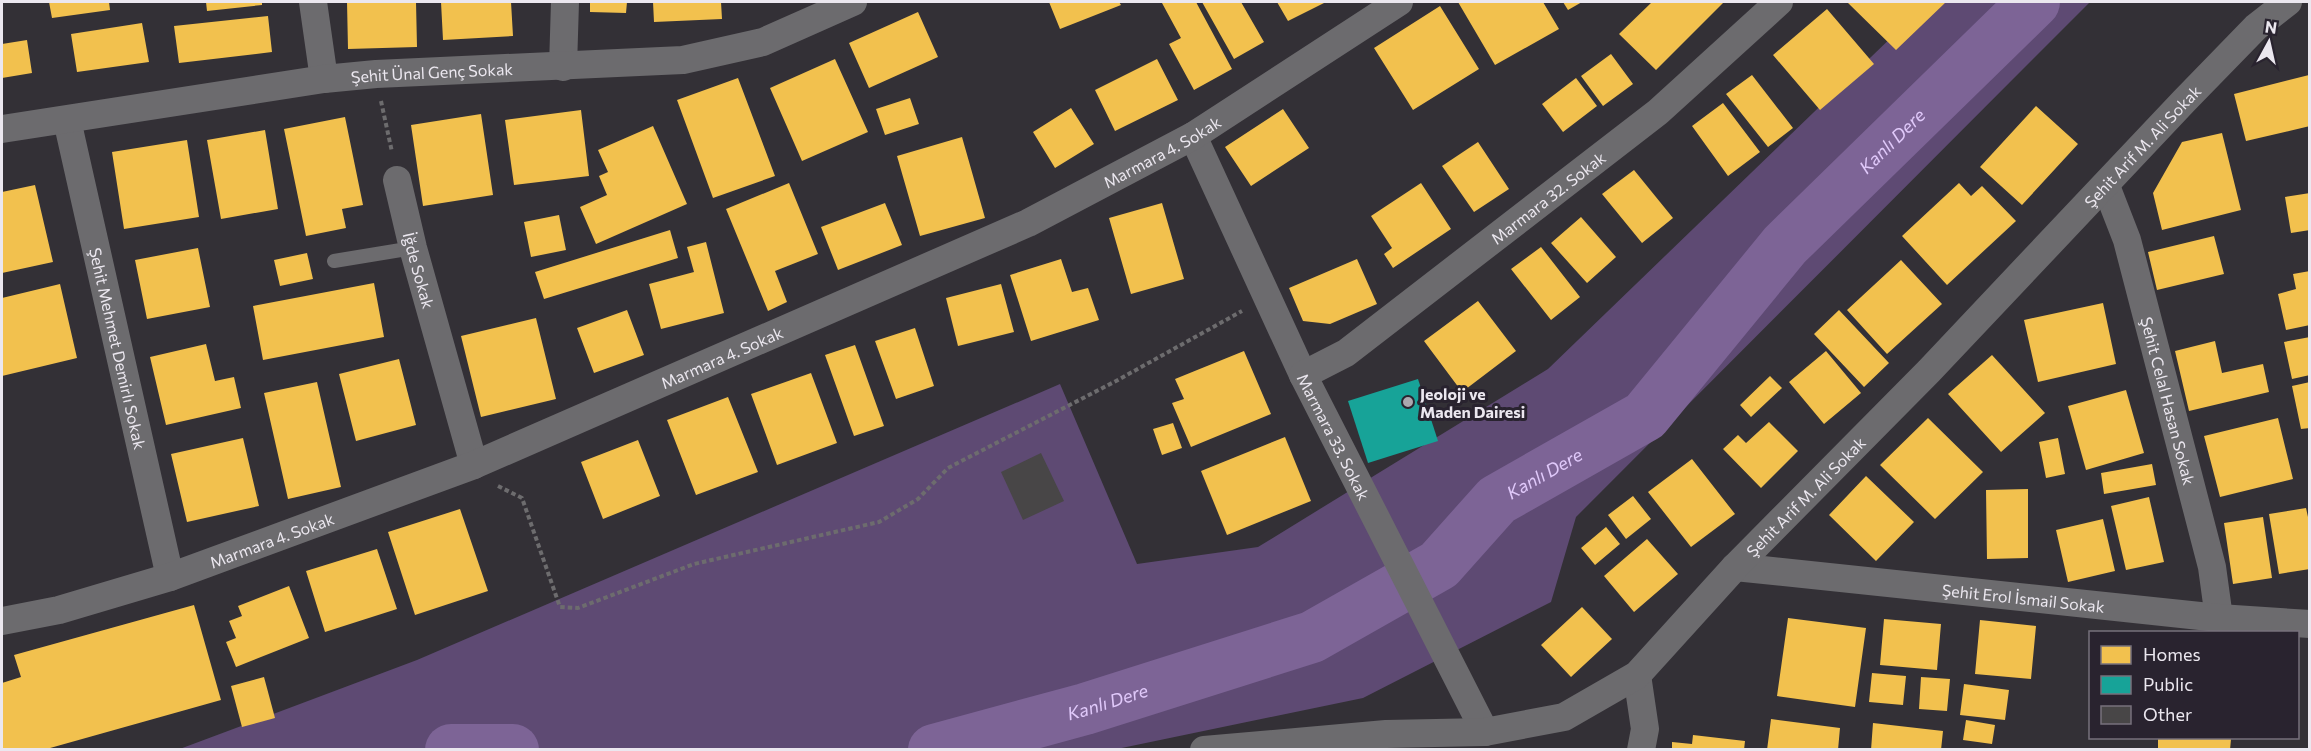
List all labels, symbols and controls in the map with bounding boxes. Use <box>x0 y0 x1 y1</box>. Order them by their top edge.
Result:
north arrow <box>2239 12 2299 72</box>
text: N <box>2264 16 2278 37</box>
street label: Şehit Ünal Genç Sokak <box>350 58 514 86</box>
street label: Şehit Arif M. Ali Sokak <box>2080 80 2204 211</box>
water label: Kanlı Dere <box>1854 103 1930 178</box>
street label: Marmara 4. Sokak <box>1100 111 1224 191</box>
street label: Marmara 32. Sokak <box>1487 147 1609 247</box>
street label: İğde Sokak <box>400 230 439 311</box>
street label: Şehit Mehmet Demirlı Sokak <box>86 246 150 451</box>
street label: Şehit Celal Hasan Sokak <box>2138 315 2200 487</box>
street label: Marmara 4. Sokak <box>658 322 786 392</box>
street label: Marmara 33. Sokak <box>1294 370 1375 503</box>
place label: Jeoloji ve Maden Dairesi <box>1420 384 1525 421</box>
marker: Jeoloji ve Maden Dairesi <box>1401 395 1415 409</box>
street label: Şehit Arif M. Ali Sokak <box>1742 432 1869 560</box>
water label: Kanlı Dere <box>1502 443 1586 503</box>
street label: Marmara 4. Sokak <box>207 508 337 571</box>
street label: Şehit Erol İsmail Sokak <box>1941 579 2106 615</box>
legend <box>2089 631 2299 739</box>
text: Homes <box>2143 643 2201 665</box>
text: Public <box>2143 673 2193 695</box>
water label: Kanlı Dere <box>1064 679 1151 724</box>
text: Other <box>2143 703 2192 725</box>

